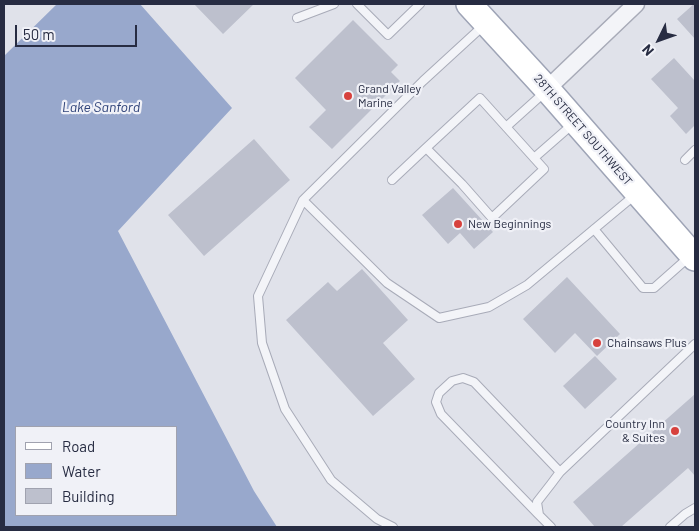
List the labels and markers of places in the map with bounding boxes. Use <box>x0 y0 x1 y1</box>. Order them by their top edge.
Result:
place label: Grand Valley Marine <box>358 82 421 110</box>
marker: Grand Valley Marine <box>342 90 354 102</box>
place label: New Beginnings <box>468 217 551 231</box>
marker: New Beginnings <box>452 218 464 230</box>
place label: Chainsaws Plus <box>607 336 687 350</box>
marker: Chainsaws Plus <box>591 337 603 349</box>
place label: Country Inn & Suites <box>605 417 665 445</box>
marker: Country Inn & Suites <box>669 425 681 437</box>

